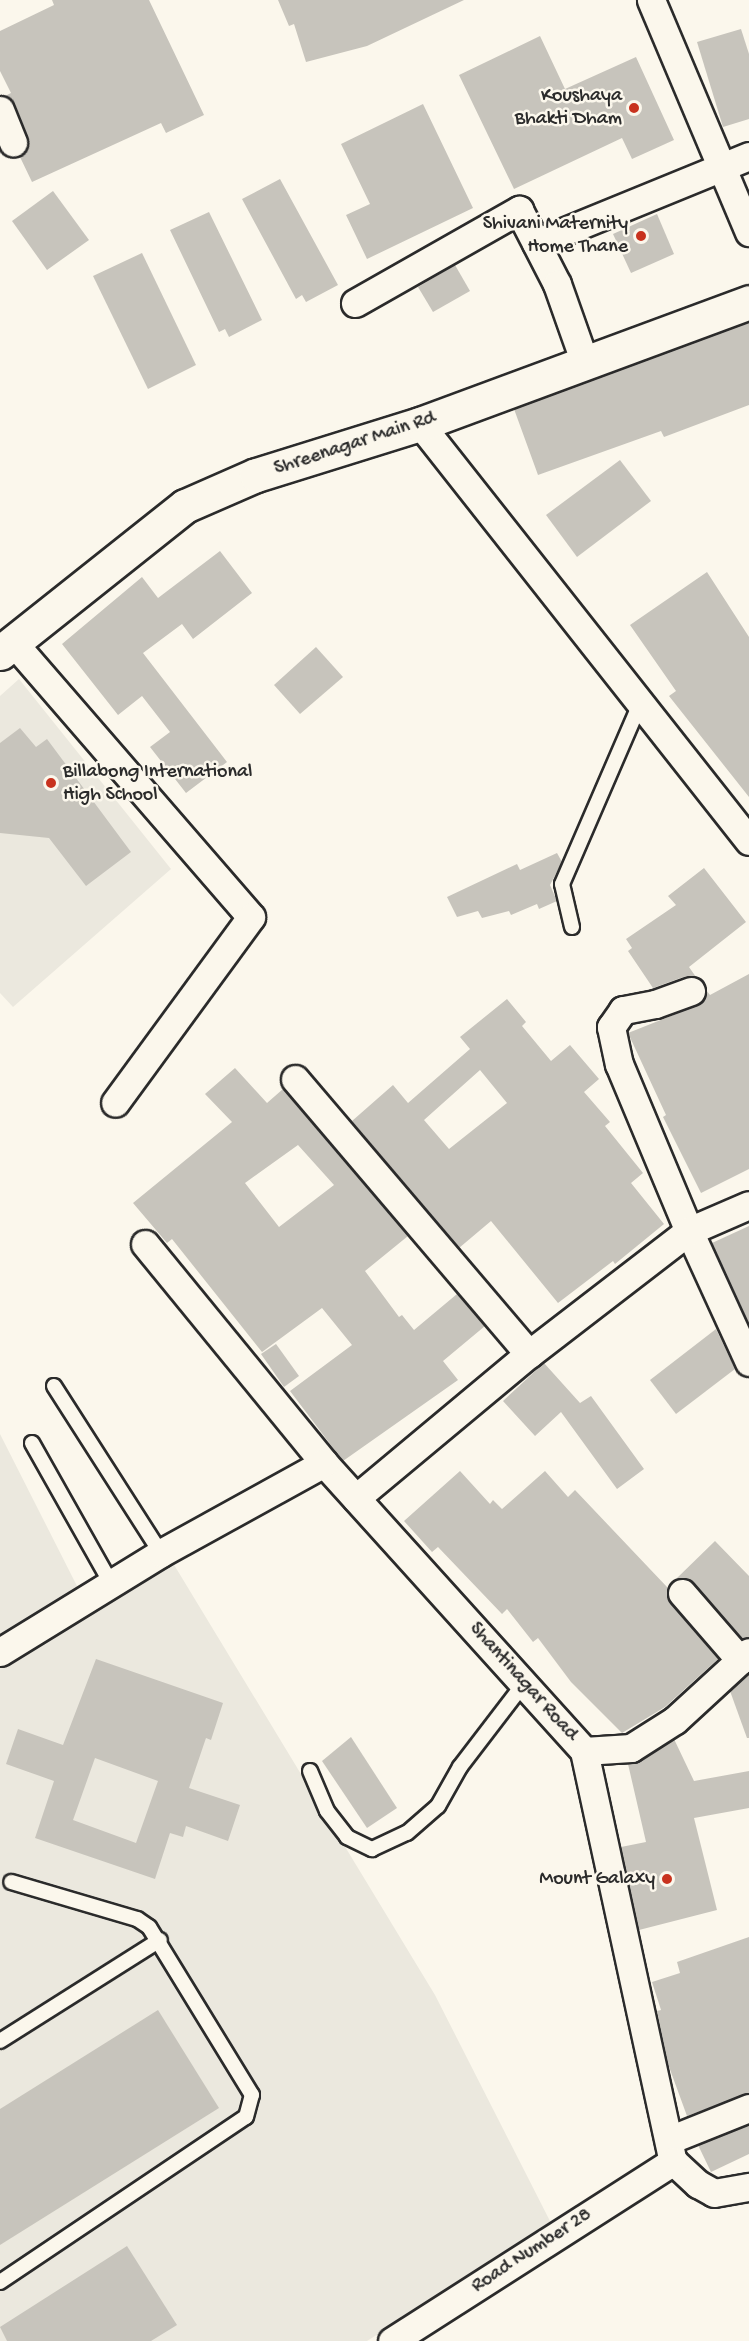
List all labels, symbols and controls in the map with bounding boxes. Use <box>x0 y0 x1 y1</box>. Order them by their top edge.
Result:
place label: Koushaya Bhakti Dham <box>515 84 622 131</box>
marker: Koushaya Bhakti Dham <box>627 101 641 115</box>
place label: Shivani Maternity Home Thane <box>483 213 628 260</box>
marker: Shivani Maternity Home Thane <box>632 227 650 245</box>
street label: Shreenagar Main Rd <box>271 407 439 481</box>
place label: Billabong International High School <box>63 760 252 807</box>
marker: Billabong International High School <box>44 776 58 790</box>
street label: Shantinagar Road <box>463 1618 583 1746</box>
place label: Mount Galaxy <box>539 1867 655 1891</box>
marker: Mount Galaxy <box>660 1872 674 1886</box>
street label: Road Number 28 <box>467 2203 597 2299</box>

